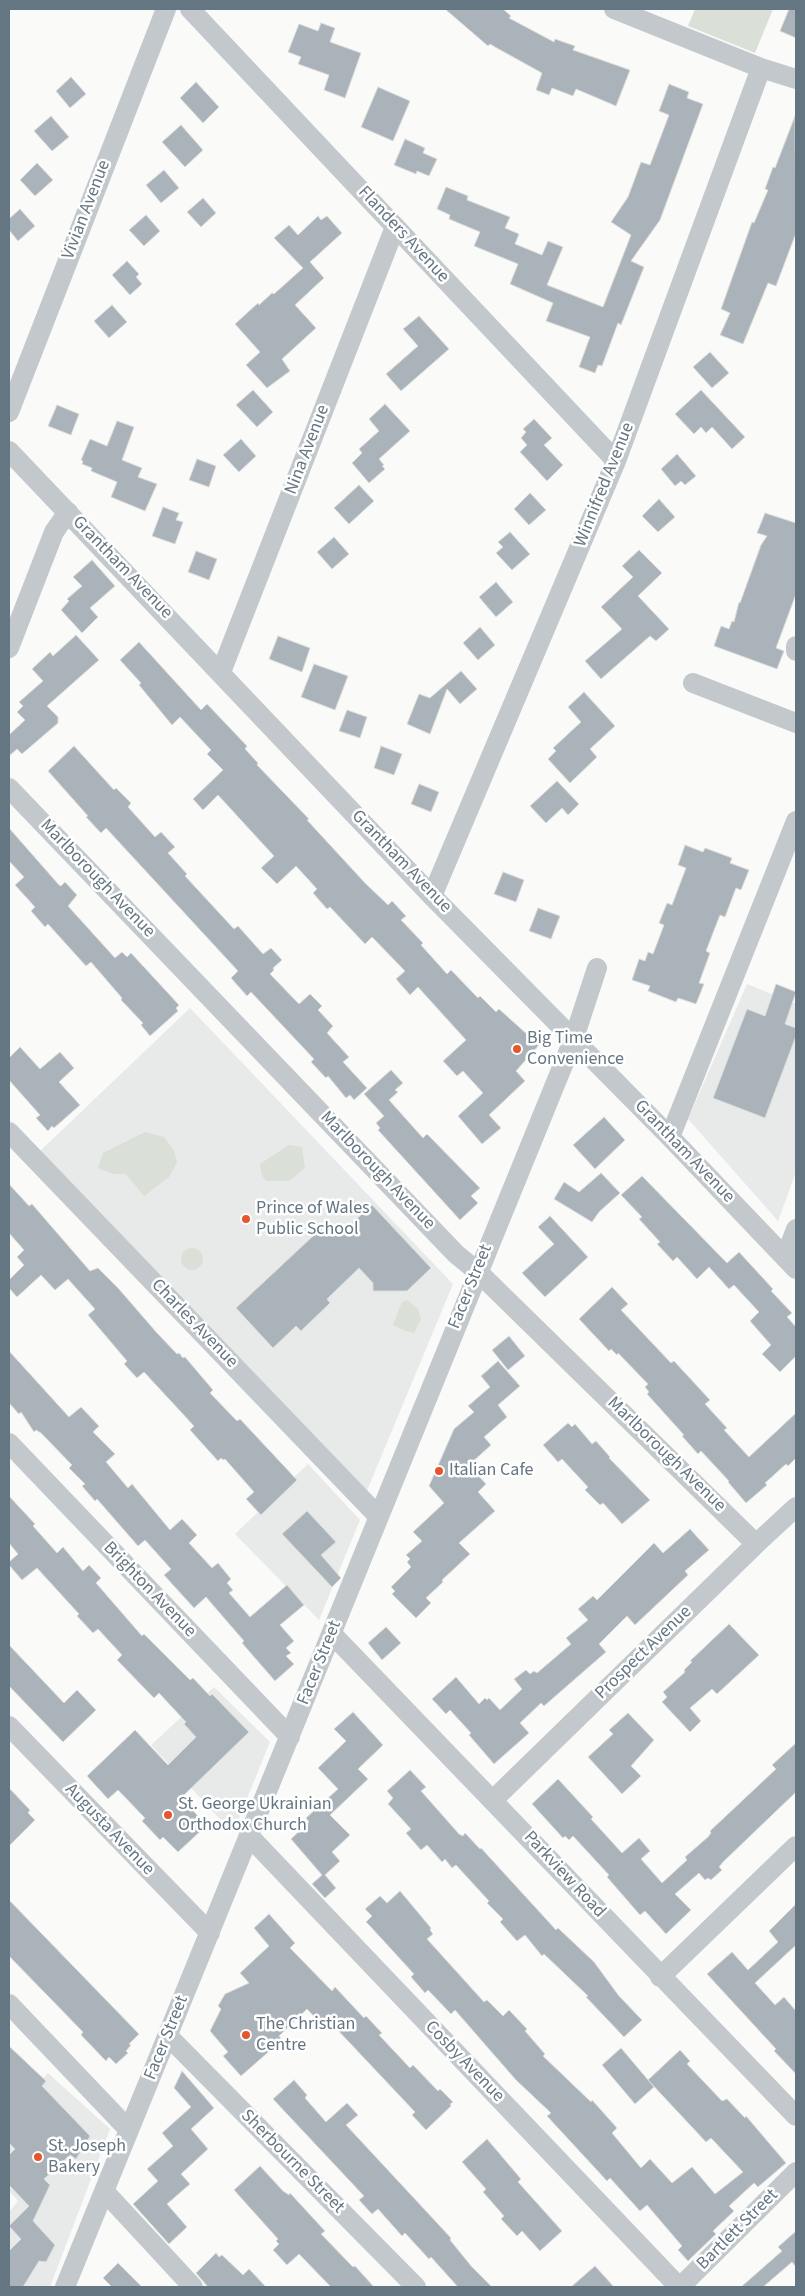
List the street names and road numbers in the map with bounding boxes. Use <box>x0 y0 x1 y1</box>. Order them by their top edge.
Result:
street label: Vivian Avenue <box>58 157 116 263</box>
street label: Flanders Avenue <box>353 182 453 288</box>
street label: Nina Avenue <box>281 402 335 498</box>
street label: Winnifred Avenue <box>570 420 640 550</box>
street label: Grantham Avenue <box>67 512 177 624</box>
street label: Grantham Avenue <box>346 806 456 918</box>
street label: Marlborough Avenue <box>35 815 159 943</box>
street label: Grantham Avenue <box>629 1096 739 1208</box>
street label: Marlborough Avenue <box>315 1107 439 1235</box>
street label: Facer Street <box>444 1242 498 1332</box>
street label: Charles Avenue <box>146 1275 242 1373</box>
street label: Marlborough Avenue <box>602 1393 730 1517</box>
street label: Brighton Avenue <box>98 1538 200 1642</box>
street label: Prospect Avenue <box>591 1602 697 1704</box>
street label: Facer Street <box>293 1618 347 1708</box>
street label: Augusta Avenue <box>60 1780 158 1880</box>
street label: Parkview Road <box>518 1827 610 1923</box>
street label: Facer Street <box>140 1993 194 2083</box>
street label: Cosby Avenue <box>420 2017 508 2107</box>
street label: Sherbourne Street <box>236 2106 348 2218</box>
street label: Bartlett Street <box>693 2185 783 2275</box>

